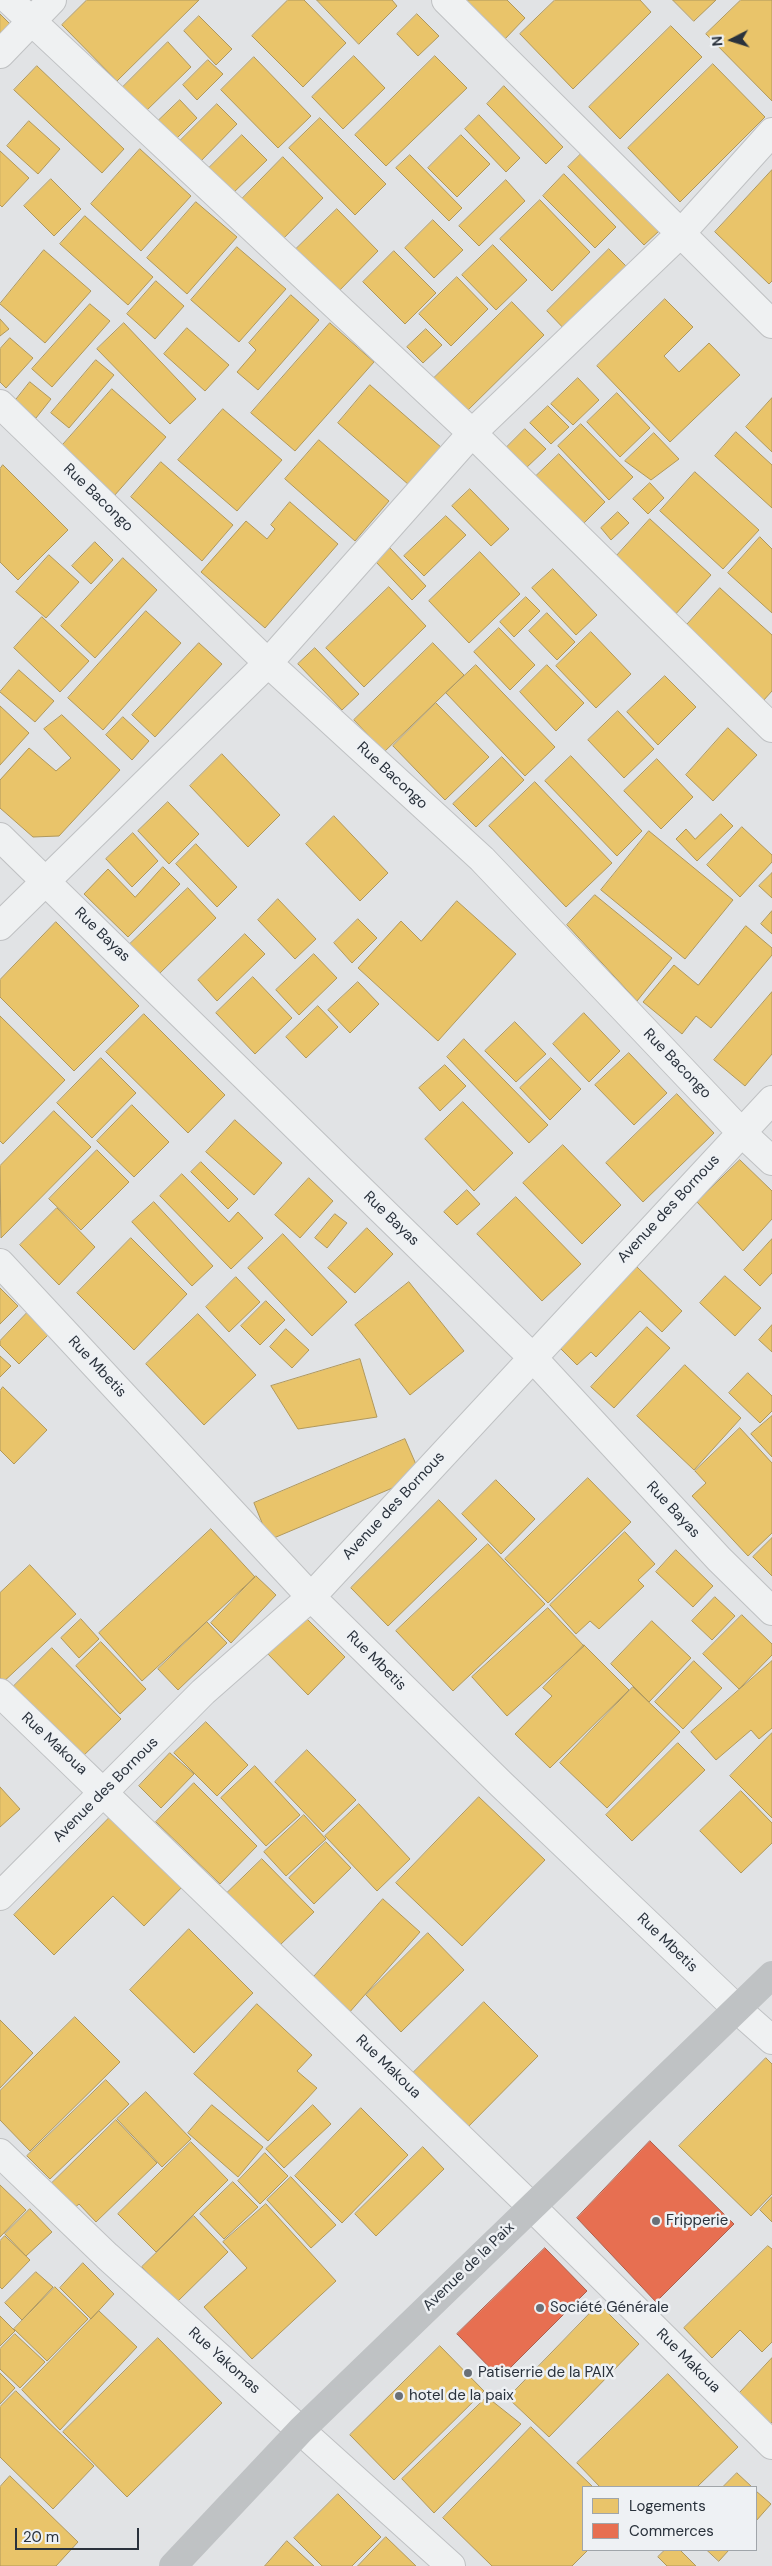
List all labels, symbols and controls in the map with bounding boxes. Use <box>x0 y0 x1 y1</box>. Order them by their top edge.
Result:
north arrow <box>707 15 757 65</box>
text: N <box>708 35 726 47</box>
street label: Rue Bacongo <box>59 460 137 536</box>
street label: Rue Bacongo <box>353 739 431 813</box>
street label: Rue Bayas <box>70 904 134 966</box>
street label: Rue Bacongo <box>639 1025 715 1103</box>
street label: Avenue des Bornous <box>614 1151 724 1267</box>
street label: Rue Bayas <box>359 1188 423 1250</box>
street label: Rue Mbetis <box>64 1333 130 1401</box>
street label: Avenue des Bornous <box>339 1448 449 1564</box>
street label: Rue Bayas <box>642 1478 704 1542</box>
street label: Rue Mbetis <box>342 1627 410 1695</box>
street label: Rue Makoua <box>17 1709 91 1779</box>
street label: Avenue des Bornous <box>50 1734 162 1846</box>
street label: Rue Mbetis <box>633 1910 701 1976</box>
street label: Rue Makoua <box>352 2032 424 2102</box>
place label: Fripperie <box>666 2212 728 2230</box>
marker: Fripperie <box>650 2215 662 2227</box>
street label: Avenue de la Paix <box>420 2219 518 2315</box>
place label: Société Générale <box>550 2299 669 2317</box>
marker: Société Générale <box>534 2302 546 2314</box>
street label: Rue Yakomas <box>184 2324 264 2398</box>
street label: Rue Makoua <box>652 2325 724 2397</box>
place label: Patiserrie de la PAIX <box>478 2364 614 2382</box>
marker: Patiserrie de la PAIX <box>462 2367 474 2379</box>
place label: hotel de la paix <box>409 2387 514 2405</box>
marker: hotel de la paix <box>393 2390 405 2402</box>
legend <box>582 2486 757 2551</box>
text: Logements <box>629 2496 706 2516</box>
scale bar <box>18 2518 141 2550</box>
text: Commerces <box>629 2521 714 2541</box>
text: 20 m <box>23 2527 59 2547</box>

